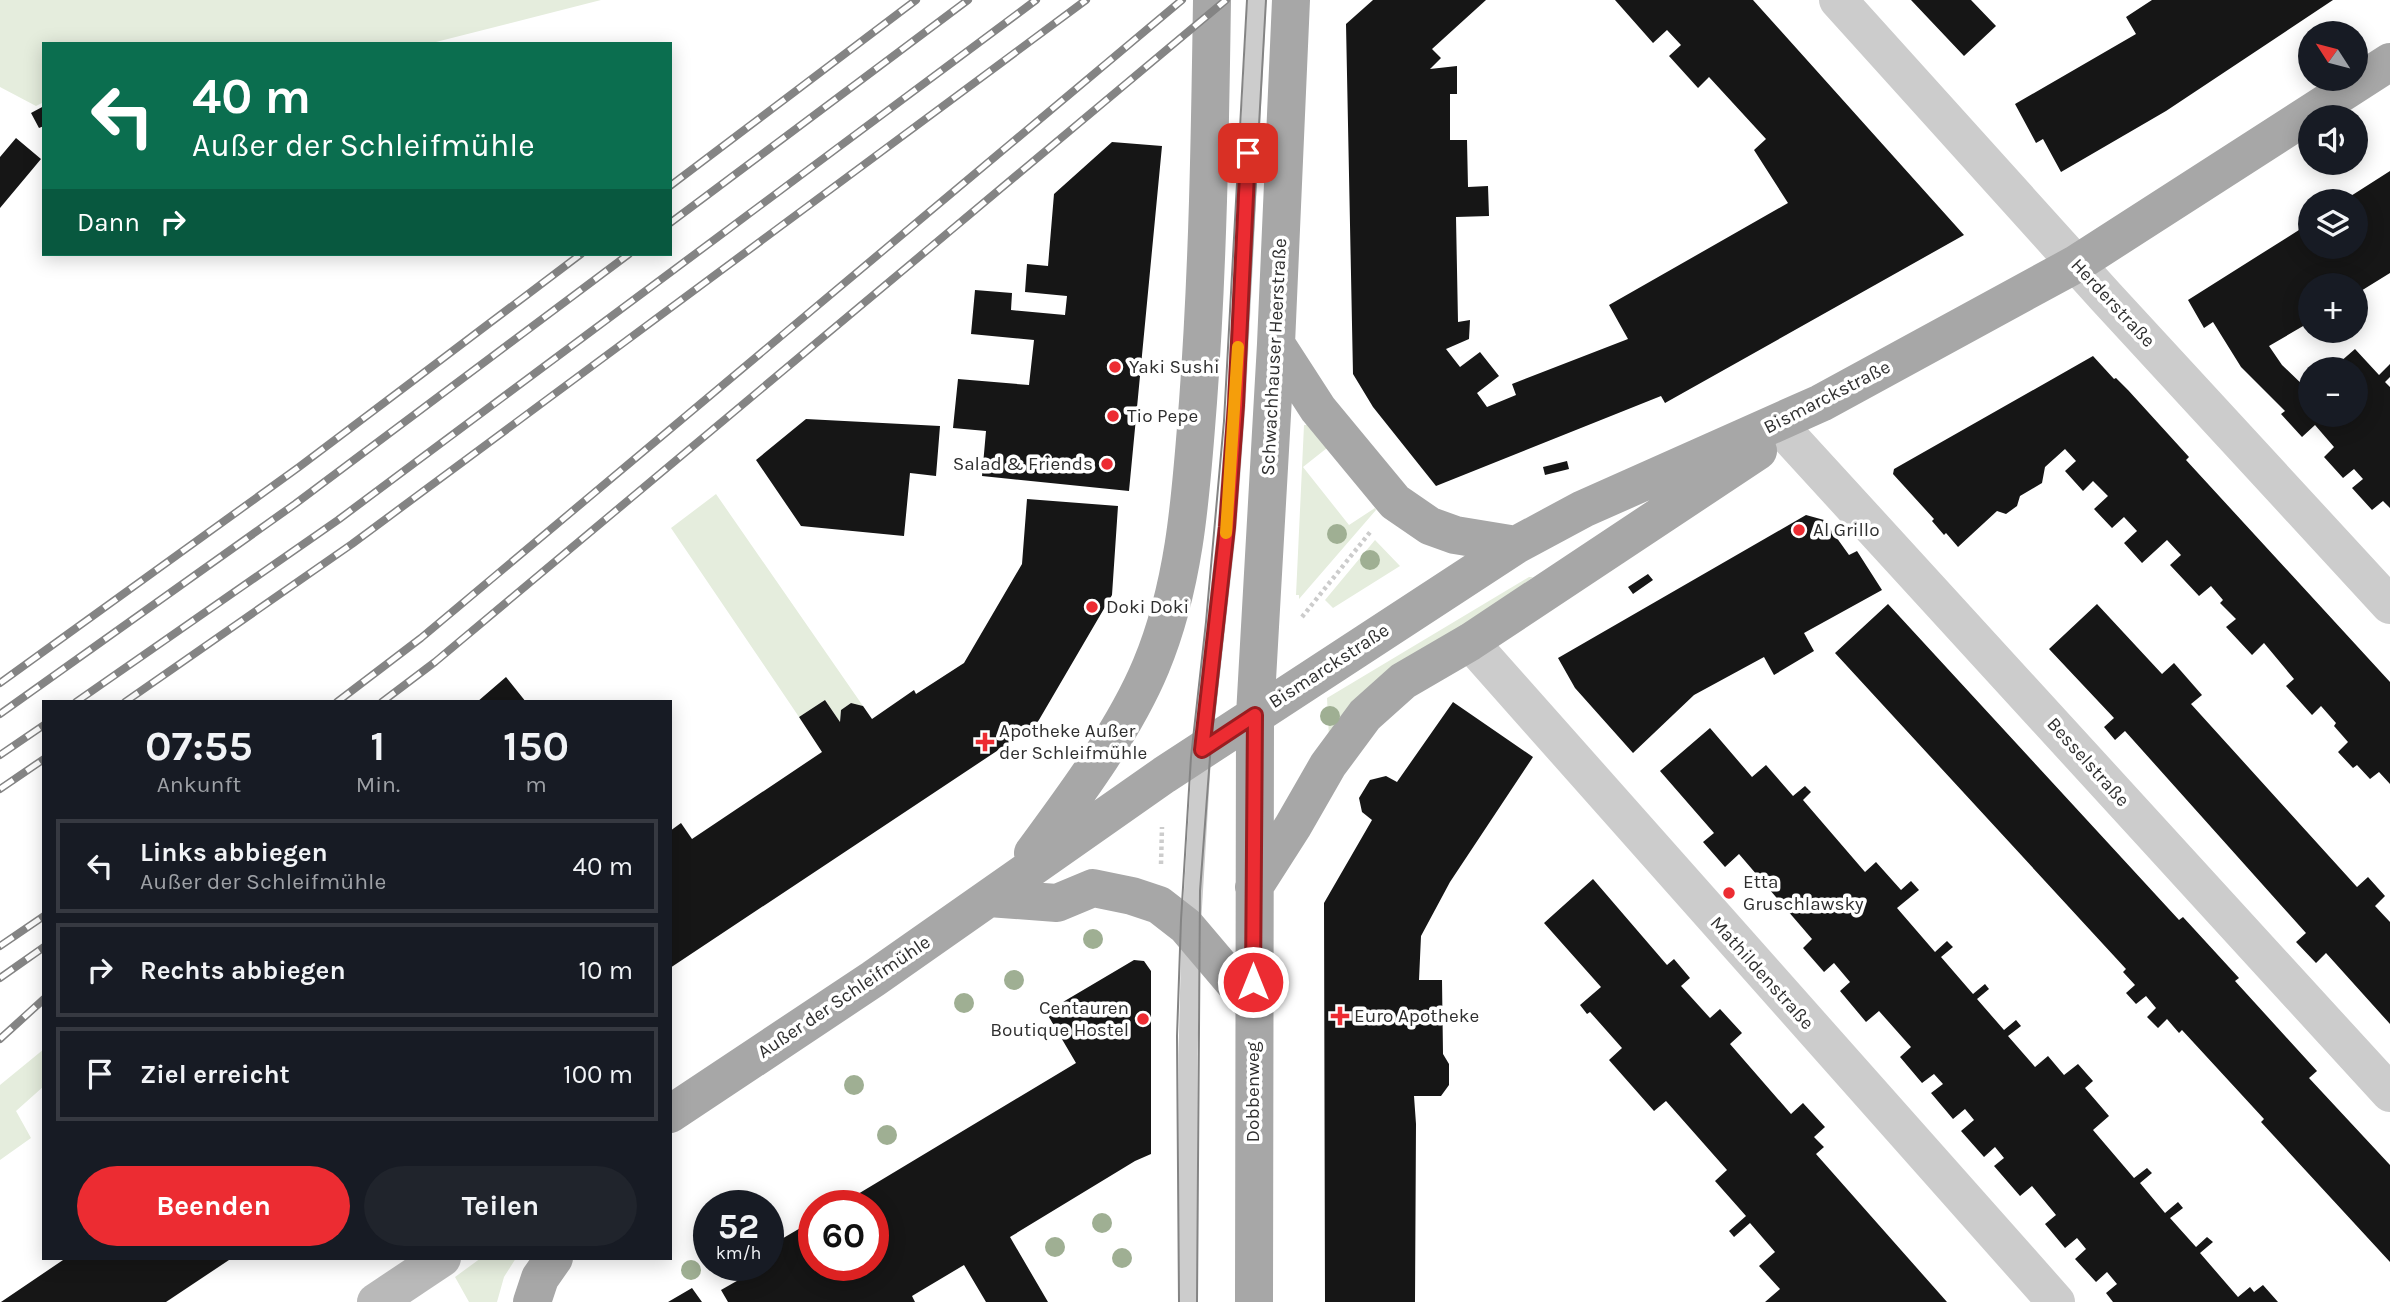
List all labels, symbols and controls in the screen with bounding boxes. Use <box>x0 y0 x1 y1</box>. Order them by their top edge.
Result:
north arrow <box>2298 21 2368 91</box>
map controls <box>2298 21 2368 427</box>
text: 40 m <box>192 68 311 125</box>
icon: left <box>77 70 168 161</box>
button: sound <box>2298 105 2368 175</box>
pin <box>1218 123 1278 183</box>
text: Außer der Schleifmühle <box>192 127 535 164</box>
icon: arrive <box>1229 134 1267 172</box>
button: layers <box>2298 189 2368 259</box>
icon: right <box>154 203 192 241</box>
text: Dann <box>77 207 140 238</box>
street label: Schwachhauser Heerstraße <box>1257 238 1291 476</box>
street label: Herderstraße <box>2066 254 2160 352</box>
button: + <box>2298 273 2368 343</box>
place label: Yaki Sushi <box>1129 356 1220 378</box>
street label: Bismarckstraße <box>1760 356 1894 438</box>
button: − <box>2298 357 2368 427</box>
marker: Yaki Sushi <box>1107 359 1123 375</box>
place label: Tio Pepe <box>1127 405 1198 427</box>
marker: Tio Pepe <box>1105 408 1121 424</box>
place label: Salad & Friends <box>953 453 1093 475</box>
marker: Salad & Friends <box>1099 456 1115 472</box>
place label: Al Grillo <box>1813 519 1880 541</box>
marker: Al Grillo <box>1791 522 1807 538</box>
place label: Doki Doki <box>1106 596 1189 618</box>
marker: Doki Doki <box>1084 599 1100 615</box>
street label: Bismarckstraße <box>1265 619 1393 713</box>
street label: Besselstraße <box>2042 713 2134 811</box>
place label: Apotheke Außer der Schleifmühle <box>999 720 1147 764</box>
text: 07:55 <box>145 721 253 771</box>
text: 1 <box>370 721 385 771</box>
text: 150 <box>503 721 569 771</box>
marker: Apotheke Außer der Schleifmühle <box>977 734 993 750</box>
text: Ankunft <box>157 771 241 798</box>
text: Min. <box>356 771 400 798</box>
text: m <box>525 771 547 798</box>
text: Links abbiegen <box>140 837 328 868</box>
icon: left <box>81 847 119 885</box>
text: 40 m <box>573 851 633 882</box>
text: Außer der Schleifmühle <box>140 868 386 895</box>
place label: Etta Gruschlawsky <box>1743 871 1864 915</box>
marker: Etta Gruschlawsky <box>1721 885 1737 901</box>
street label: Mathildenstraße <box>1705 912 1819 1034</box>
street label: Außer der Schleifmühle <box>754 931 934 1063</box>
position arrow <box>1216 945 1290 1019</box>
icon: right <box>81 951 119 989</box>
text: Rechts abbiegen <box>140 955 346 986</box>
text: 10 m <box>578 955 633 986</box>
place label: Centauren Boutique Hostel <box>990 997 1129 1041</box>
place label: Euro Apotheke <box>1354 1005 1479 1027</box>
marker: Euro Apotheke <box>1332 1008 1348 1024</box>
marker: Centauren Boutique Hostel <box>1135 1011 1151 1027</box>
street label: Dobbenweg <box>1242 1041 1264 1142</box>
icon: arrive <box>81 1055 119 1093</box>
text: Ziel erreicht <box>140 1059 290 1090</box>
text: 100 m <box>563 1059 633 1090</box>
button: Beenden <box>77 1166 350 1246</box>
button: Teilen <box>364 1166 637 1246</box>
speed limit sign: 60 <box>798 1190 889 1281</box>
text: 52 <box>718 1206 759 1247</box>
text: km/h <box>716 1242 761 1264</box>

